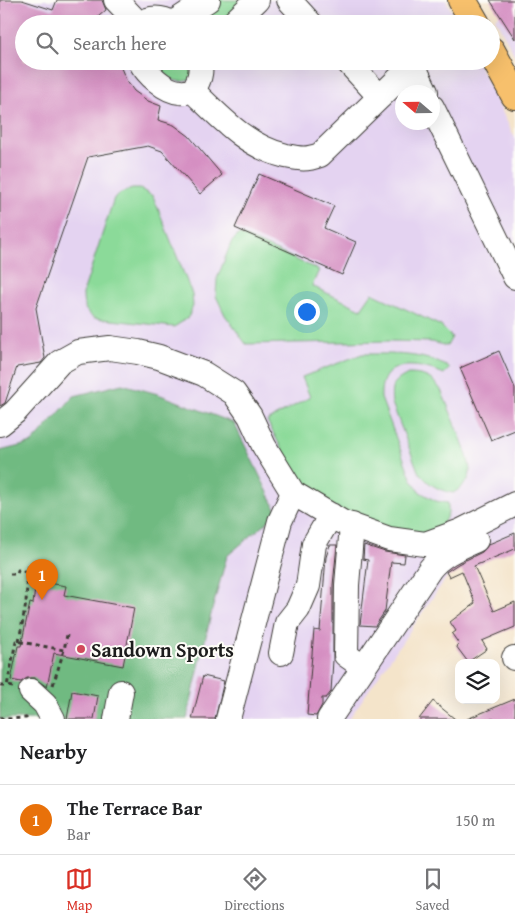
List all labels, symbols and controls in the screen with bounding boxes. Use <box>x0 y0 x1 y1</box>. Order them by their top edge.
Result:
search box <box>15 15 500 70</box>
icon: search <box>33 29 61 57</box>
text: Search here <box>73 29 167 57</box>
north arrow <box>395 85 440 130</box>
your location <box>294 299 320 325</box>
pin: 1 <box>26 559 58 600</box>
place label: Sandown Sports <box>91 635 234 664</box>
marker: Sandown Sports <box>75 643 87 655</box>
map controls <box>455 659 500 704</box>
button: layers <box>455 659 500 704</box>
text: Nearby <box>20 736 87 767</box>
text: The Terrace Bar <box>67 794 202 822</box>
text: 1 <box>32 808 40 832</box>
text: 150 m <box>455 808 495 832</box>
text: Bar <box>67 822 90 846</box>
tab: Map <box>65 865 93 915</box>
tab: Directions <box>224 865 285 915</box>
tab: Saved <box>416 865 450 915</box>

